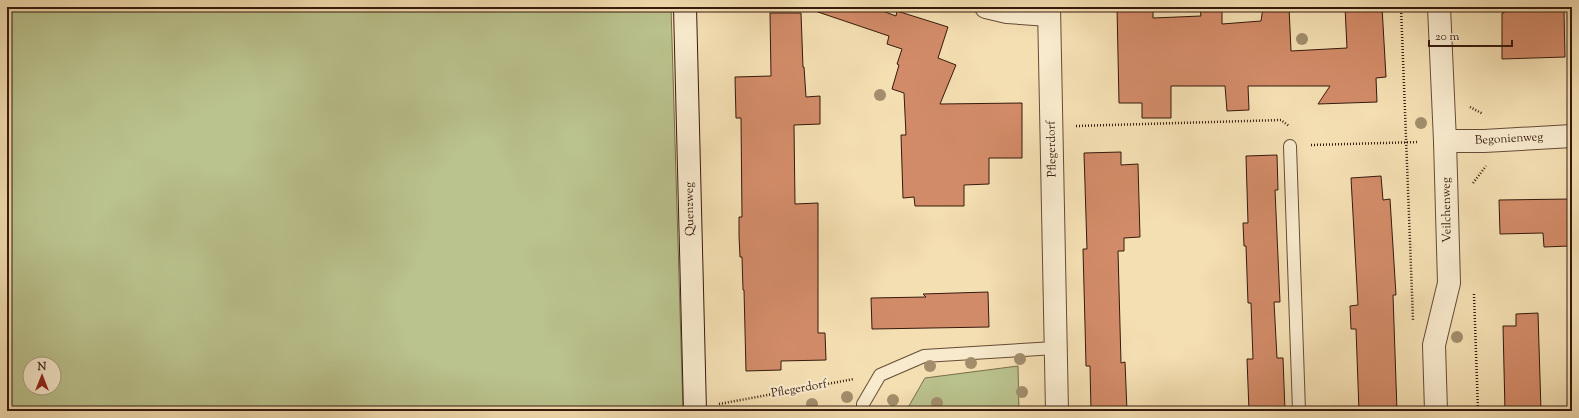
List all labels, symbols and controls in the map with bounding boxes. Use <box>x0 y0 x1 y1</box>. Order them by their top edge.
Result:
scale bar <box>1429 22 1512 48</box>
text: 20 m <box>1435 28 1460 46</box>
street label: Pflegerdorf <box>1042 120 1061 177</box>
street label: Begonienweg <box>1474 128 1544 150</box>
street label: Veilchenweg <box>1437 177 1457 243</box>
street label: Quenzweg <box>681 182 699 236</box>
north arrow <box>22 356 62 396</box>
text: N <box>37 359 47 375</box>
street label: Pflegerdorf <box>770 375 829 403</box>

